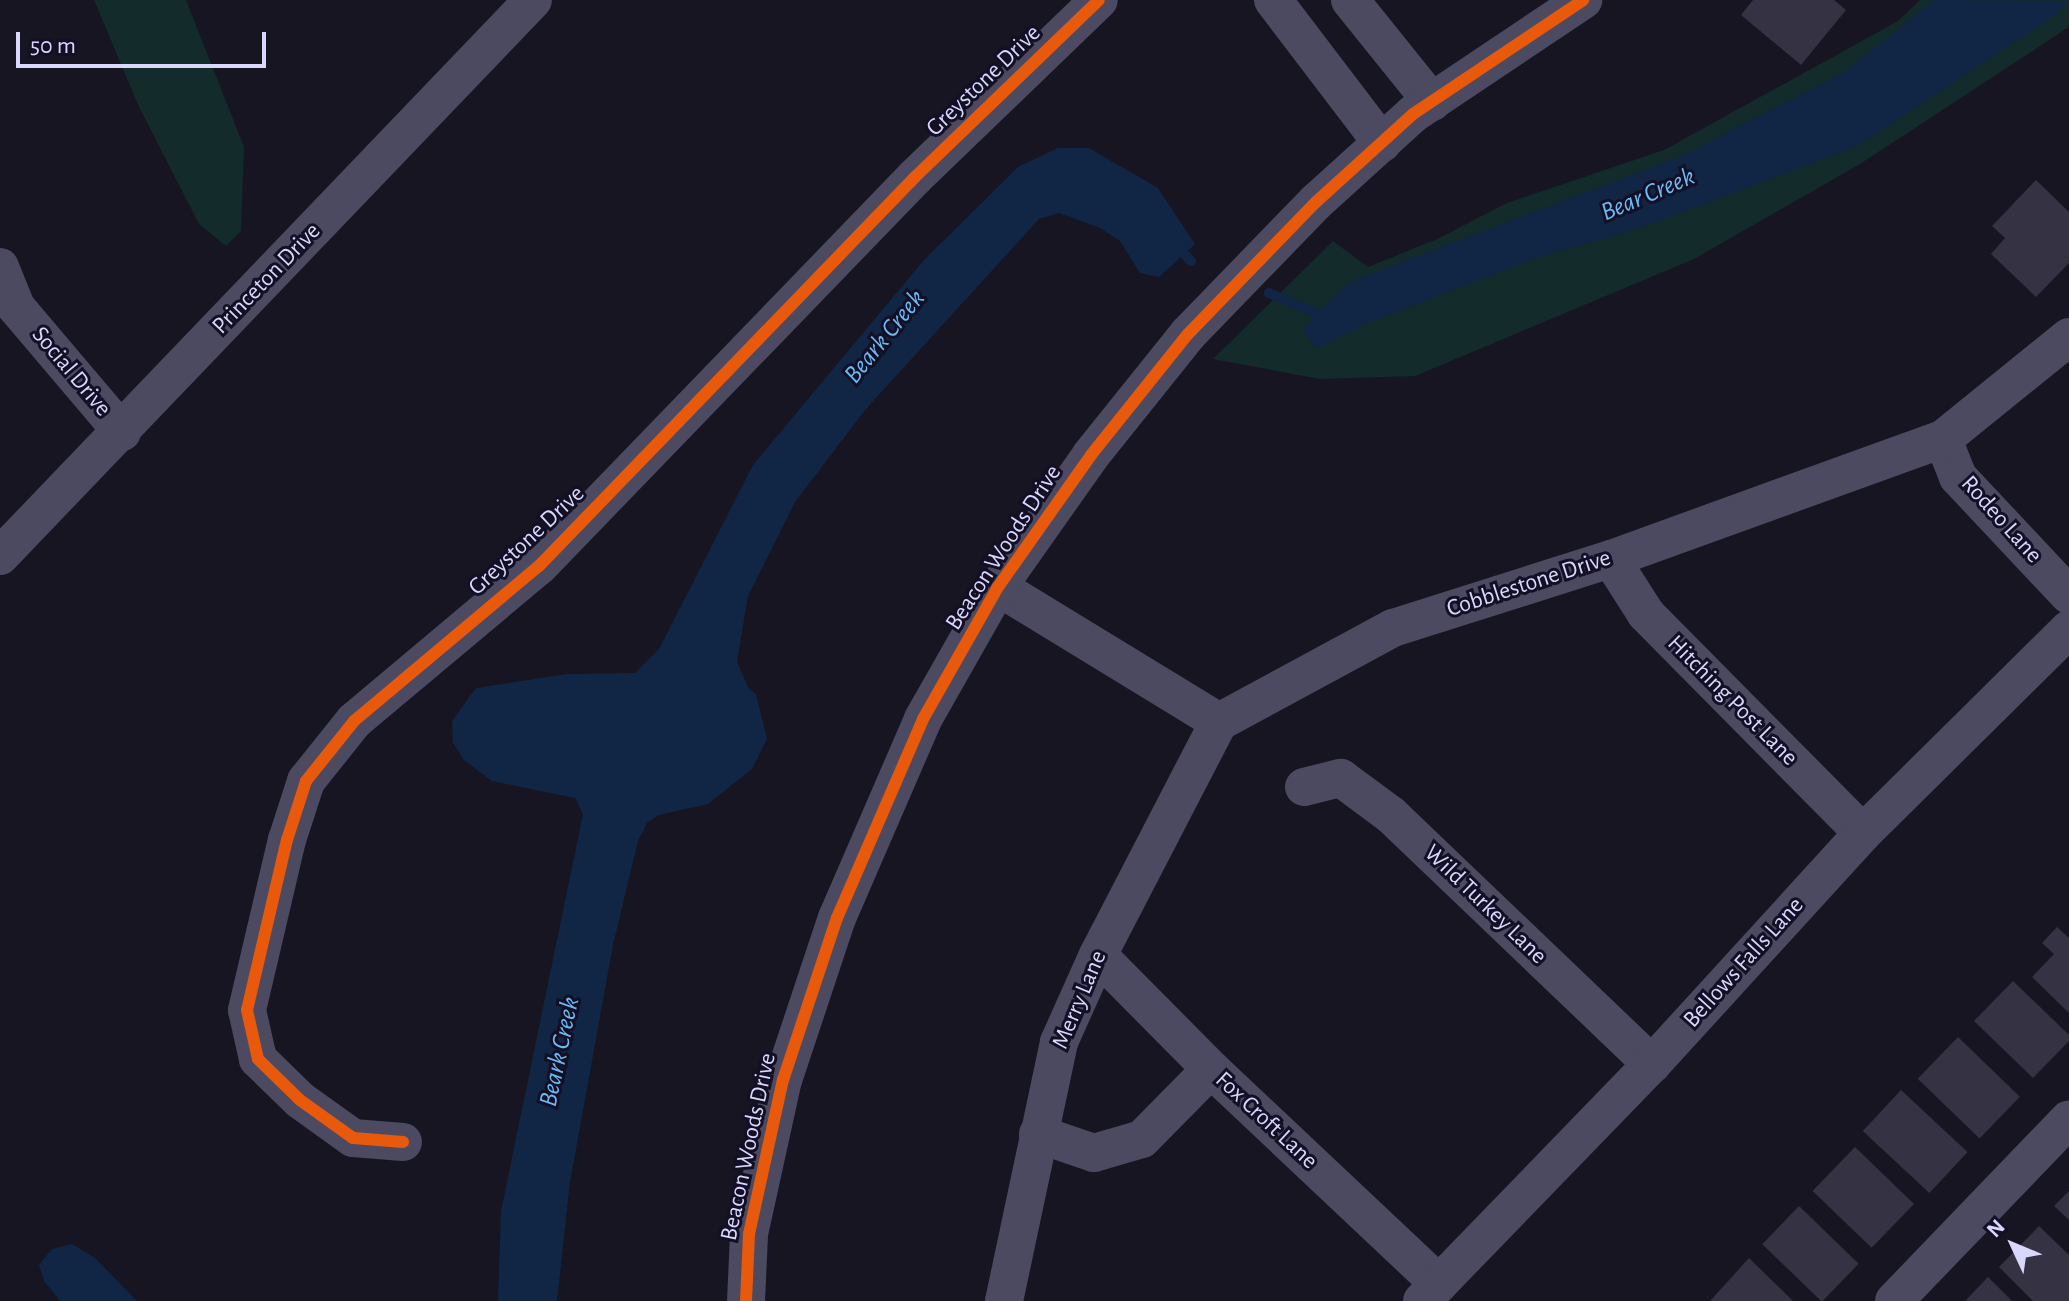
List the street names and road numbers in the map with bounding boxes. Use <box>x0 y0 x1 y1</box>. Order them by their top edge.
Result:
street label: Greystone Drive <box>921 19 1047 143</box>
street label: Princeton Drive <box>207 217 327 341</box>
street label: Social Drive <box>25 321 117 423</box>
street label: Beacon Woods Drive <box>940 460 1068 636</box>
street label: Rodeo Lane <box>1954 470 2048 570</box>
street label: Greystone Drive <box>463 480 591 602</box>
street label: Cobblestone Drive <box>1443 544 1615 624</box>
street label: Hitching Post Lane <box>1661 630 1803 772</box>
street label: Wild Turkey Lane <box>1418 839 1552 971</box>
street label: Bellows Falls Lane <box>1678 892 1810 1034</box>
street label: Merry Lane <box>1046 947 1114 1053</box>
street label: Beacon Woods Drive <box>715 1051 783 1243</box>
street label: Fox Croft Lane <box>1209 1066 1323 1176</box>

